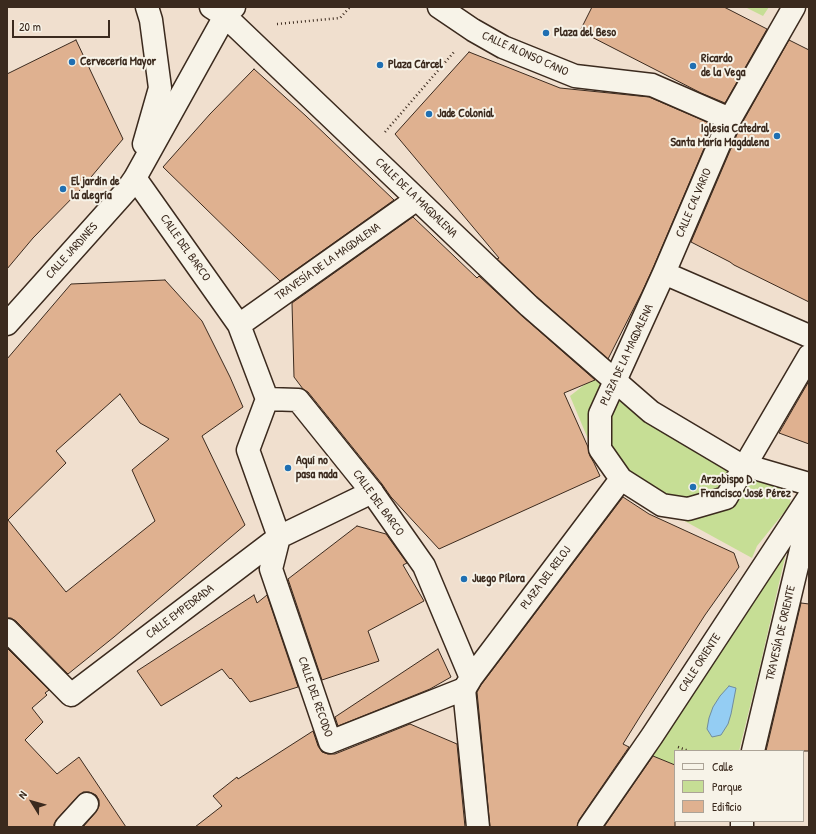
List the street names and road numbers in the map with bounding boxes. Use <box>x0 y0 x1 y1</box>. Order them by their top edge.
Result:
street label: CALLE ALONSO CANO <box>479 28 571 80</box>
street label: CALLE DE LA MAGDALENA <box>372 155 460 241</box>
street label: CALLE CALVARIO <box>673 166 715 240</box>
street label: CALLE DEL BARCO <box>157 212 213 284</box>
street label: CALLE JARDINES <box>43 220 101 282</box>
street label: TRAVESÍA DE LA MAGDALENA <box>273 220 383 304</box>
street label: PLAZA DE LA MAGDALENA <box>597 302 657 408</box>
street label: CALLE DEL BARCO <box>349 467 407 539</box>
street label: PLAZA DEL RELOJ <box>518 544 574 612</box>
street label: CALLE EMPEDRADA <box>143 582 217 642</box>
street label: TRAVESÍA DE ORIENTE <box>763 584 799 682</box>
street label: CALLE ORIENTE <box>676 631 724 695</box>
street label: CALLE DEL RECODO <box>295 655 335 739</box>

